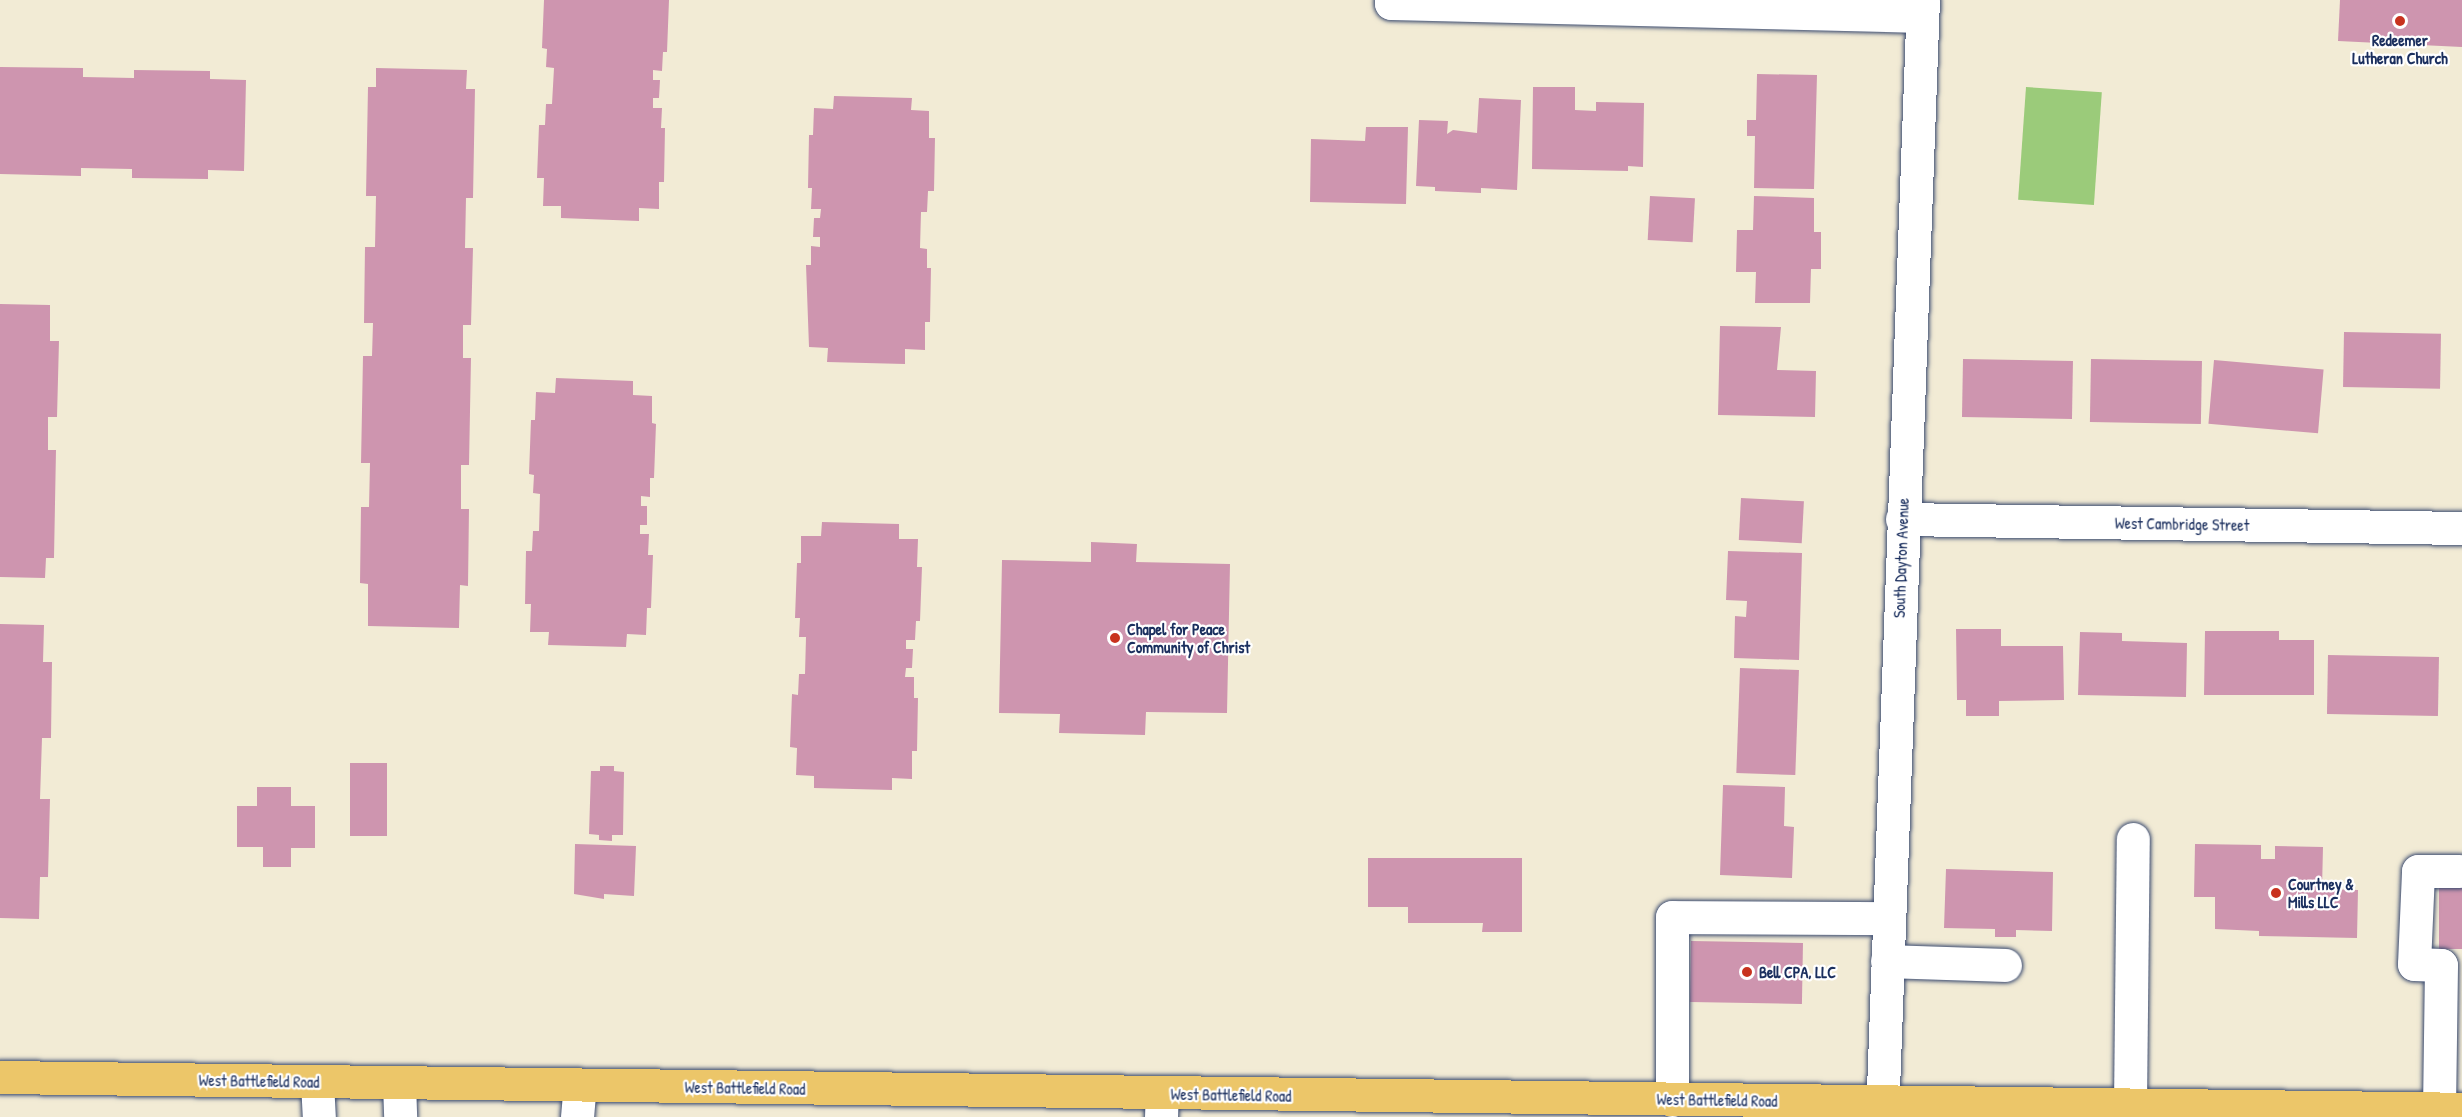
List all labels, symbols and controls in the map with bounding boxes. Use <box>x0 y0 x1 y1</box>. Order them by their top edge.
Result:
marker: Redeemer Lutheran Church <box>2393 14 2407 28</box>
place label: Redeemer Lutheran Church <box>2352 30 2448 68</box>
street label: South Dayton Avenue <box>1889 498 1913 618</box>
street label: West Cambridge Street <box>2115 513 2249 535</box>
place label: Chapel for Peace Community of Christ <box>1127 619 1250 657</box>
marker: Chapel for Peace Community of Christ <box>1108 631 1122 645</box>
place label: Courtney & Mills LLC <box>2288 874 2354 912</box>
marker: Courtney & Mills LLC <box>2269 886 2283 900</box>
place label: Bell CPA, LLC <box>1759 962 1836 982</box>
marker: Bell CPA, LLC <box>1740 965 1754 979</box>
street label: West Battlefield Road <box>198 1070 320 1092</box>
street label: West Battlefield Road <box>684 1077 806 1099</box>
street label: West Battlefield Road <box>1170 1084 1292 1106</box>
street label: West Battlefield Road <box>1656 1089 1778 1111</box>

